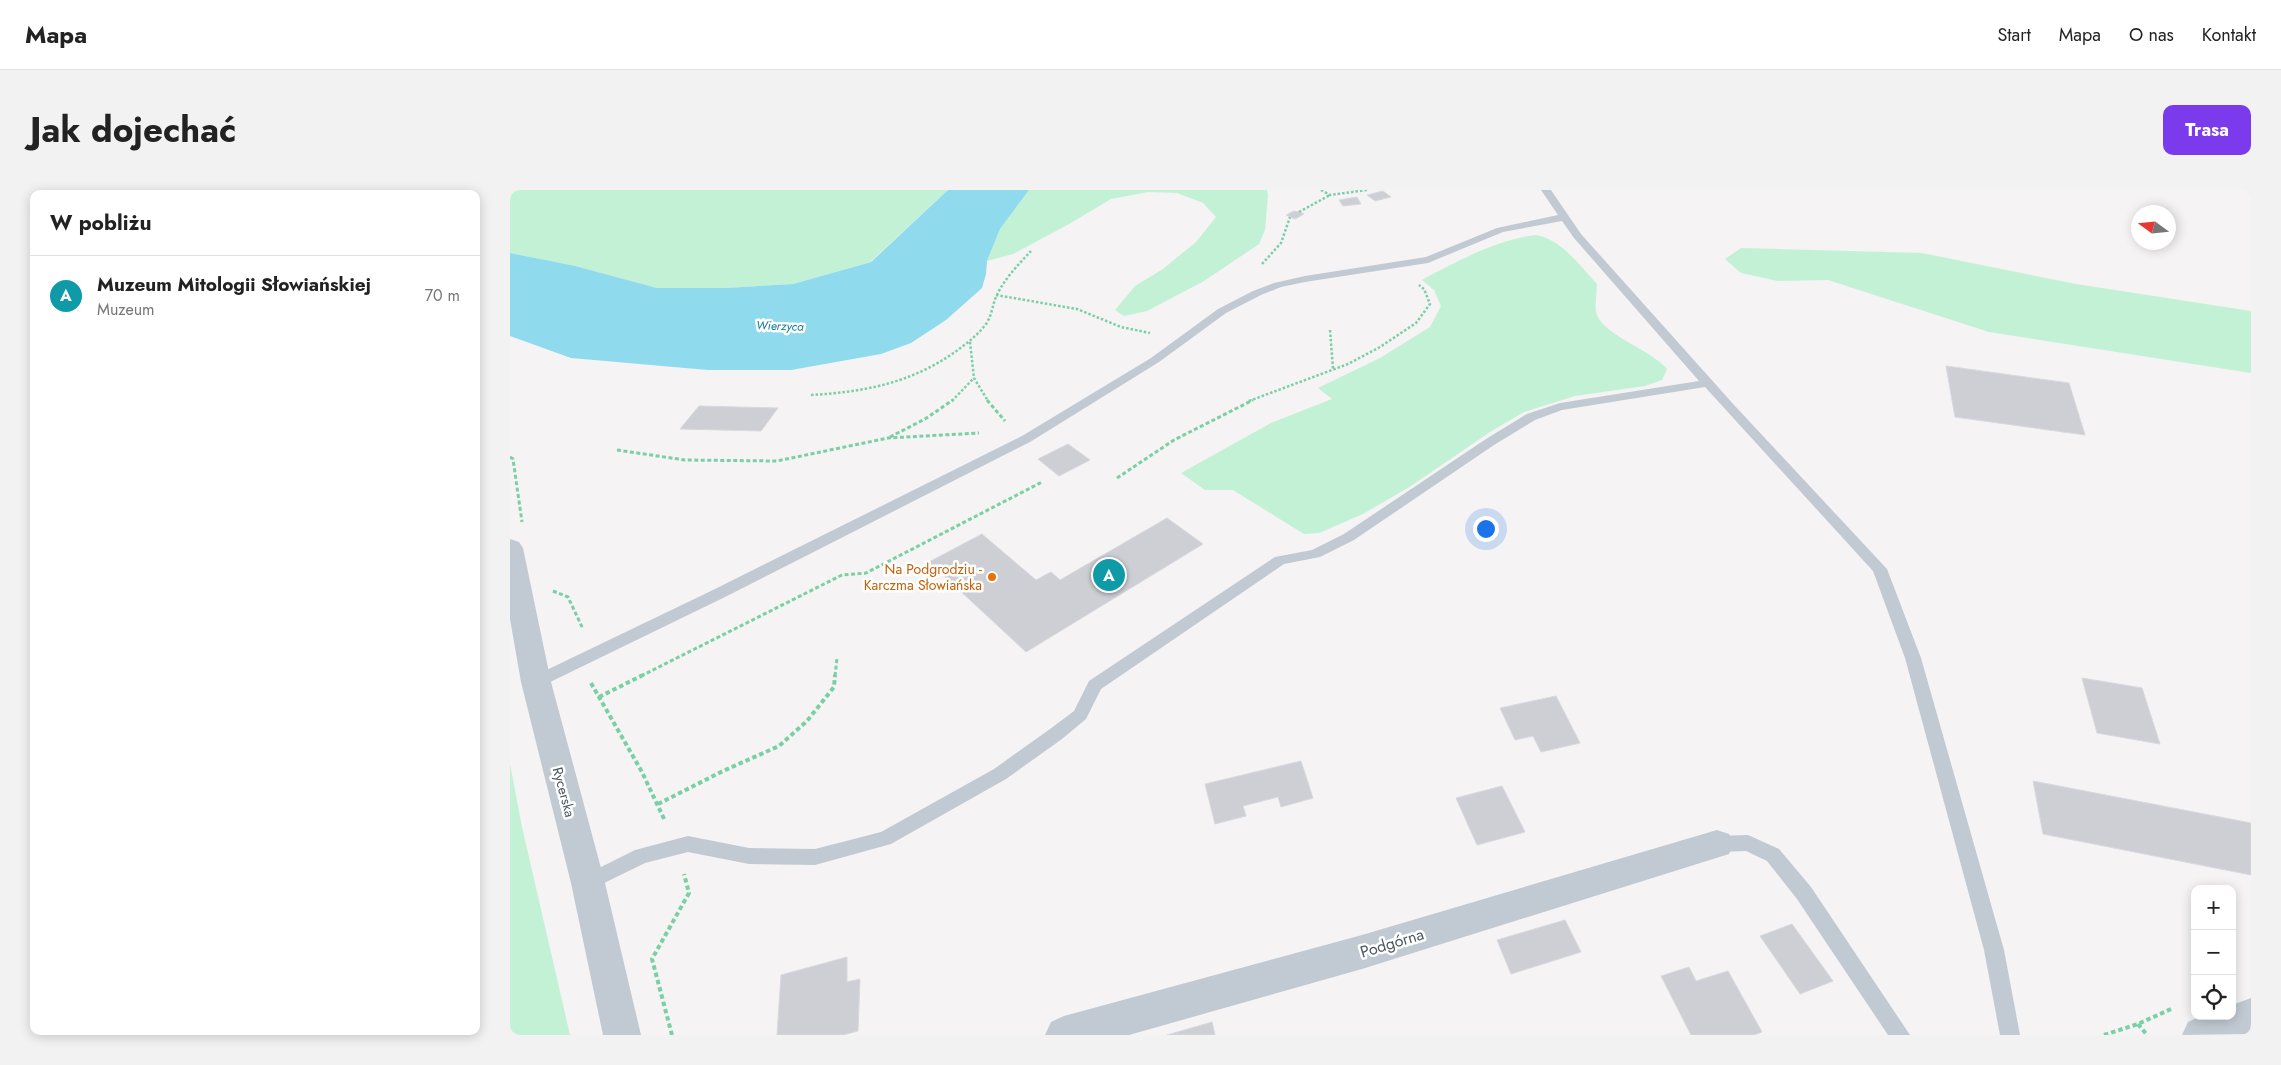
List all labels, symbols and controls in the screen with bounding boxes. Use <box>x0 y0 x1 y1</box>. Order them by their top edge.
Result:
text: Mapa <box>25 17 87 52</box>
text: Start <box>1997 22 2031 48</box>
text: Mapa <box>2059 22 2101 48</box>
text: O nas <box>2129 22 2174 48</box>
text: Kontakt <box>2202 22 2256 48</box>
text: Jak dojechać <box>30 105 236 155</box>
button: Trasa <box>2163 105 2251 155</box>
north arrow <box>2131 205 2176 250</box>
text: W pobliżu <box>50 208 151 238</box>
text: Muzeum Mitologii Słowiańskiej <box>97 271 371 298</box>
text: A <box>60 284 72 307</box>
text: 70 m <box>425 284 460 307</box>
text: Muzeum <box>97 298 155 321</box>
water label: Wierzyca <box>756 316 804 336</box>
your location <box>1473 516 1499 542</box>
pin: A <box>1093 556 1125 594</box>
place label: Na Podgrodziu - Karczma Słowiańska <box>864 559 982 595</box>
marker: Na Podgrodziu - Karczma Słowiańska <box>986 571 998 583</box>
street label: Rycerska <box>548 765 580 819</box>
map controls <box>2191 885 2236 1020</box>
button: + <box>2191 885 2236 930</box>
street label: Podgórna <box>1357 922 1427 964</box>
button: − <box>2191 930 2236 975</box>
button: locate <box>2191 975 2236 1020</box>

